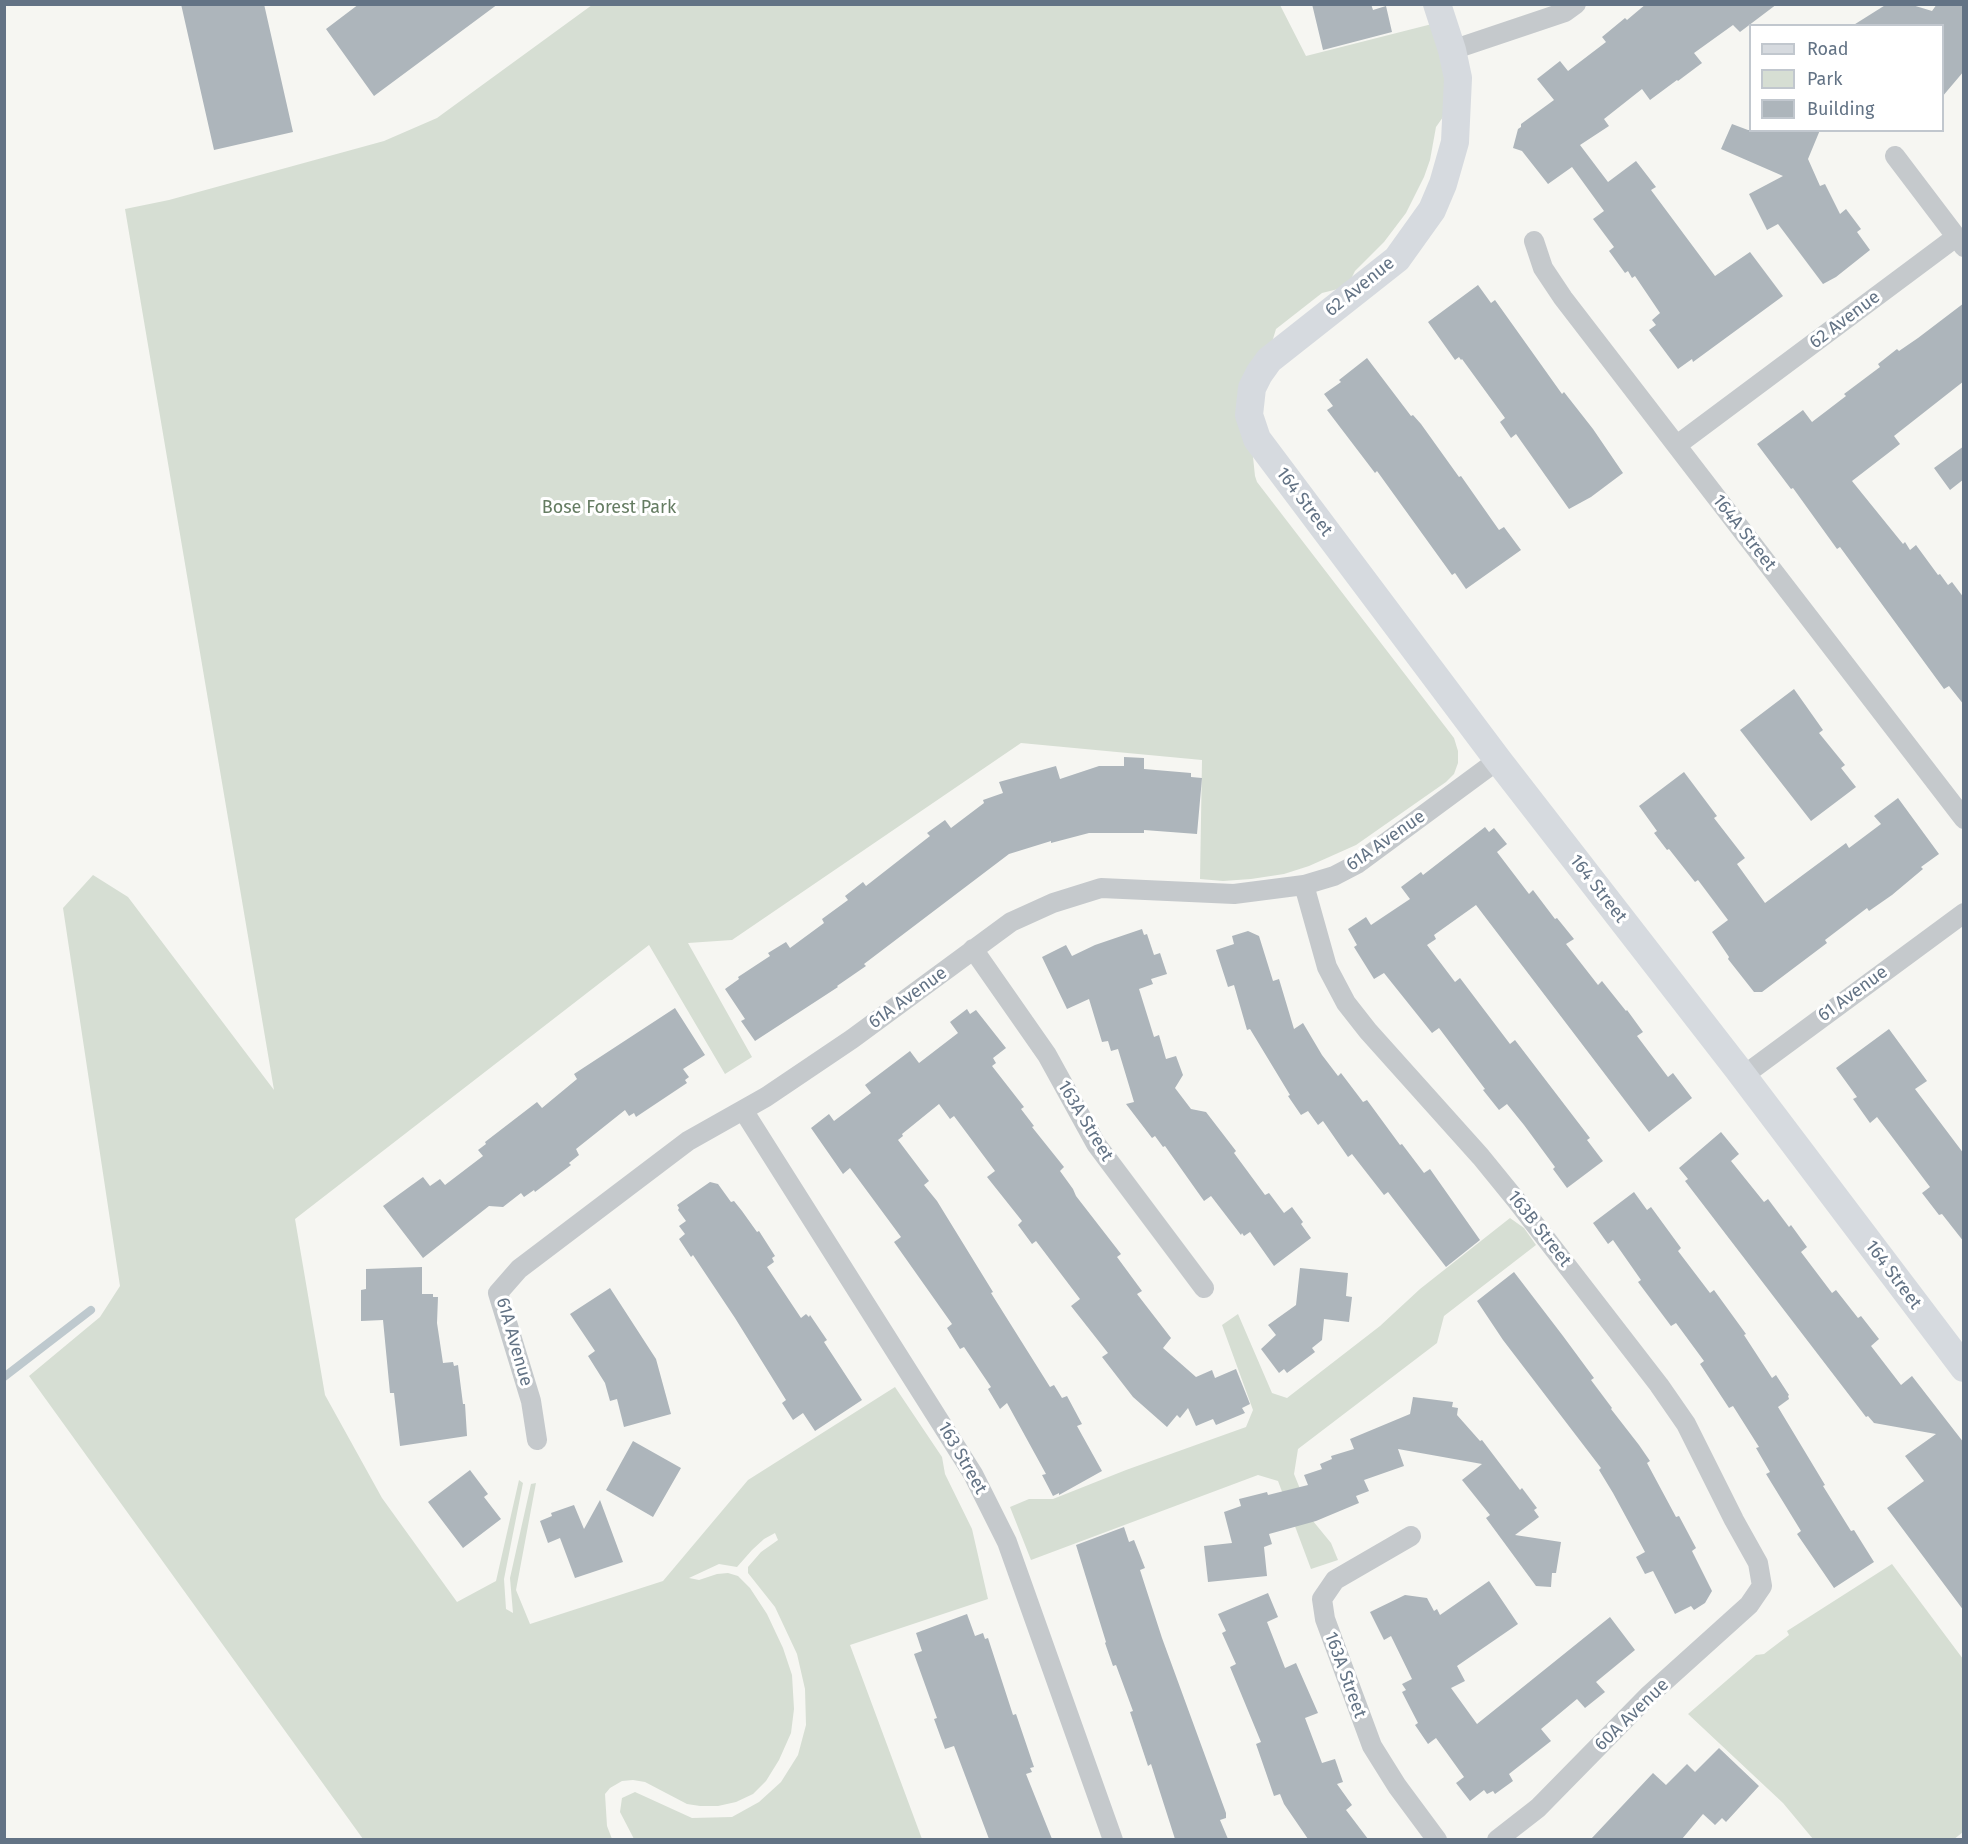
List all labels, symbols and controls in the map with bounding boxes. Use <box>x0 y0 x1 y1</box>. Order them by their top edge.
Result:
legend <box>1749 24 1944 132</box>
text: Road <box>1807 38 1849 60</box>
text: Park <box>1807 68 1842 90</box>
text: Building <box>1807 98 1874 120</box>
street label: 62 Avenue <box>1321 253 1399 321</box>
street label: 62 Avenue <box>1805 286 1885 354</box>
street label: 164 Street <box>1271 463 1337 541</box>
street label: 164A Street <box>1708 491 1780 575</box>
park label: Bose Forest Park <box>542 497 676 519</box>
street label: 61A Avenue <box>1342 806 1430 876</box>
street label: 164 Street <box>1565 851 1631 927</box>
street label: 61 Avenue <box>1814 961 1892 1027</box>
street label: 61A Avenue <box>865 962 951 1034</box>
street label: 163A Street <box>1053 1077 1117 1165</box>
street label: 163B Street <box>1503 1187 1575 1271</box>
street label: 164 Street <box>1860 1236 1926 1314</box>
street label: 61A Avenue <box>491 1295 537 1389</box>
street label: 163 Street <box>933 1418 991 1498</box>
street label: 163A Street <box>1319 1629 1371 1721</box>
street label: 60A Avenue <box>1591 1674 1673 1756</box>

